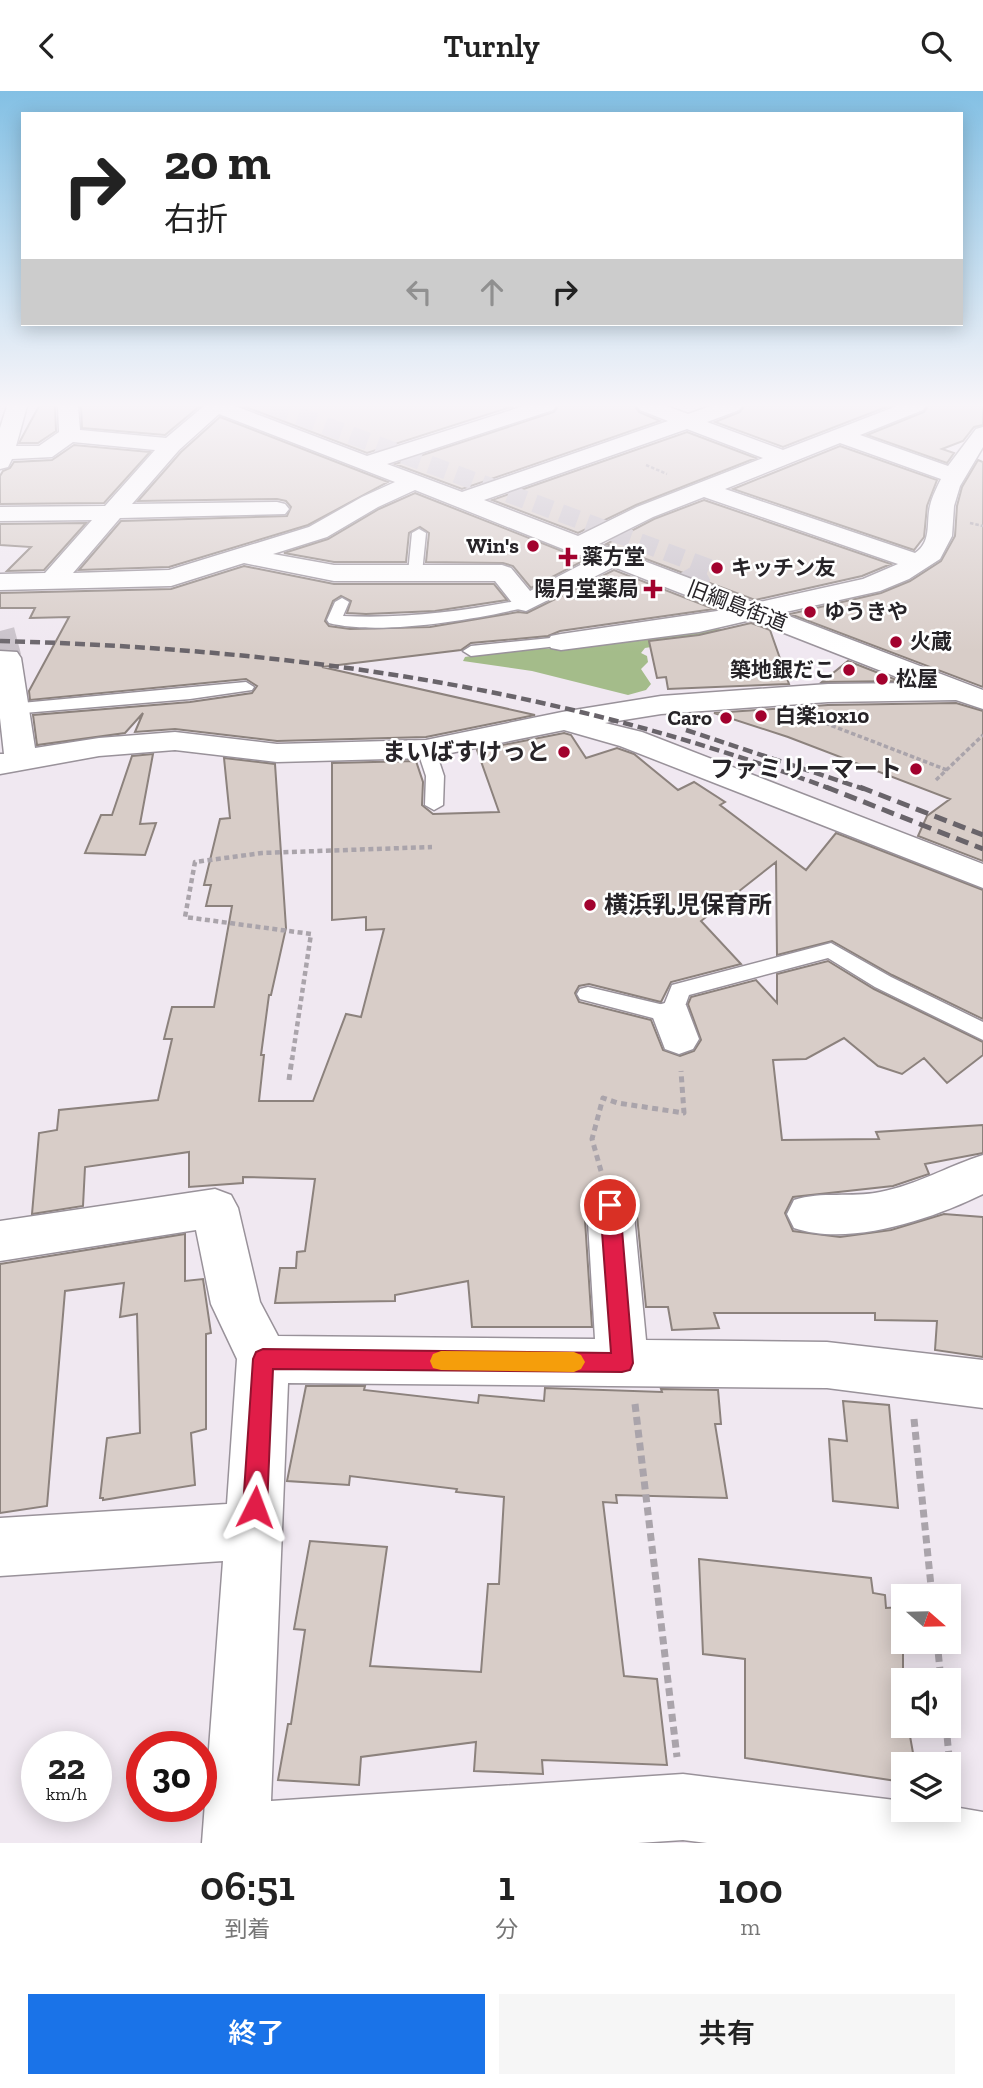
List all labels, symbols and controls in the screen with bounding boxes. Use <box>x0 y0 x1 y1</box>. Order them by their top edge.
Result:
icon: back <box>28 27 66 65</box>
text: Turnly <box>443 27 540 65</box>
icon: search <box>917 27 955 65</box>
text: 20 m <box>164 133 271 192</box>
icon: right <box>49 140 140 231</box>
text: 右折 <box>164 200 228 238</box>
icon: left <box>400 273 438 311</box>
icon: ahead <box>473 273 511 311</box>
icon: right <box>546 273 584 311</box>
place label: Win's <box>466 533 519 558</box>
marker: Win's <box>525 538 541 554</box>
place label: 薬方堂 <box>582 544 645 569</box>
marker: 薬方堂 <box>560 549 576 565</box>
place label: キッチン友 <box>731 555 836 580</box>
marker: キッチン友 <box>709 560 725 576</box>
street label: 旧綱島街道 <box>684 575 791 636</box>
place label: 陽月堂薬局 <box>534 576 639 601</box>
marker: 陽月堂薬局 <box>645 581 661 597</box>
place label: ゆうきや <box>824 599 908 624</box>
marker: ゆうきや <box>802 604 818 620</box>
place label: 火蔵 <box>910 629 952 654</box>
marker: 火蔵 <box>888 634 904 650</box>
place label: 築地銀だこ <box>730 657 835 682</box>
marker: 築地銀だこ <box>841 662 857 678</box>
place label: 松屋 <box>896 666 938 691</box>
marker: 松屋 <box>874 671 890 687</box>
place label: 白楽10x10 <box>775 703 869 728</box>
place label: Caro <box>668 705 712 730</box>
marker: 白楽10x10 <box>753 708 769 724</box>
marker: Caro <box>718 710 734 726</box>
place label: まいばすけっと <box>382 737 550 766</box>
marker: まいばすけっと <box>556 744 572 760</box>
place label: ファミリーマート <box>710 754 902 783</box>
marker: ファミリーマート <box>908 761 924 777</box>
place label: 横浜乳児保育所 <box>604 890 772 919</box>
marker: 横浜乳児保育所 <box>582 897 598 913</box>
pin <box>580 1175 640 1235</box>
icon: arrive <box>591 1186 629 1224</box>
position arrow <box>218 1470 292 1544</box>
north arrow <box>891 1584 961 1654</box>
map controls <box>891 1584 961 1822</box>
button: sound <box>891 1668 961 1738</box>
speed limit sign: 30 <box>126 1731 217 1822</box>
text: 22 <box>48 1746 85 1788</box>
button: layers <box>891 1752 961 1822</box>
text: km/h <box>46 1783 87 1805</box>
text: 06:51 <box>200 1860 295 1911</box>
text: 1 <box>498 1860 515 1911</box>
text: 100 <box>718 1863 783 1914</box>
text: m <box>741 1913 760 1941</box>
text: 到着 <box>225 1915 271 1943</box>
text: 分 <box>495 1915 518 1943</box>
button: 終了 <box>28 1994 485 2074</box>
button: 共有 <box>499 1994 955 2074</box>

